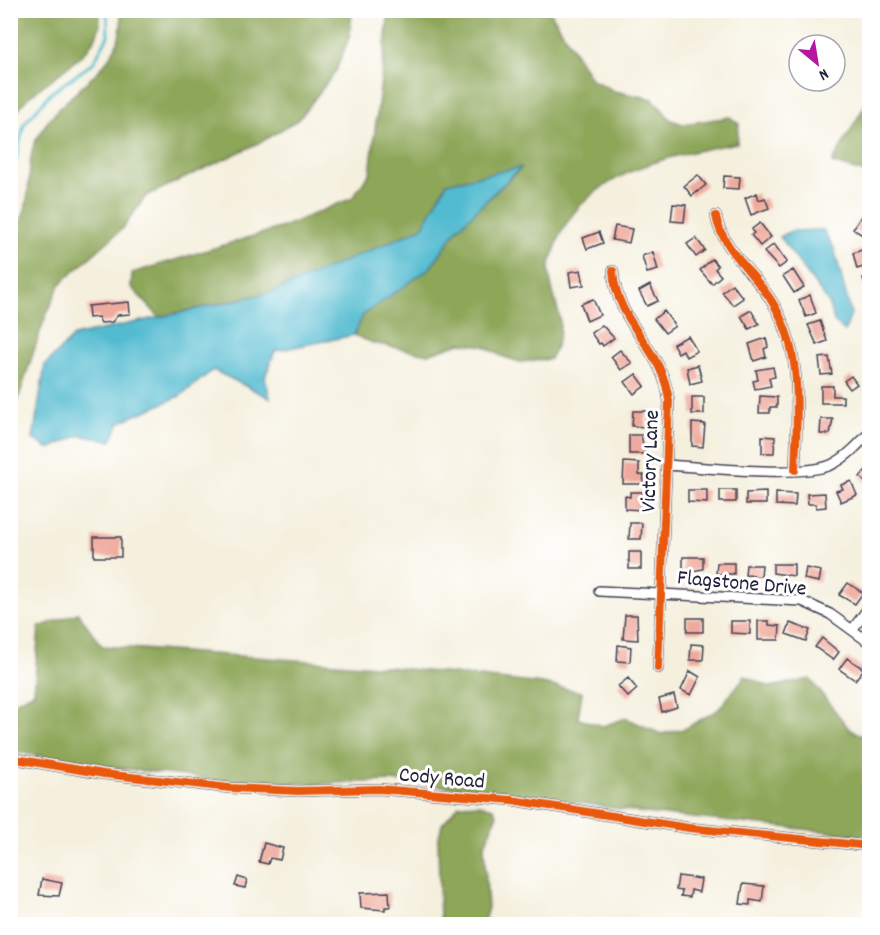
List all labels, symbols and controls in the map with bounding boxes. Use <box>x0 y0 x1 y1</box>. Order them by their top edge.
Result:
north arrow <box>787 33 847 93</box>
text: N <box>814 62 832 86</box>
street label: Victory Lane <box>634 409 669 513</box>
street label: Flagstone Drive <box>676 563 808 606</box>
street label: Cody Road <box>397 760 486 799</box>

